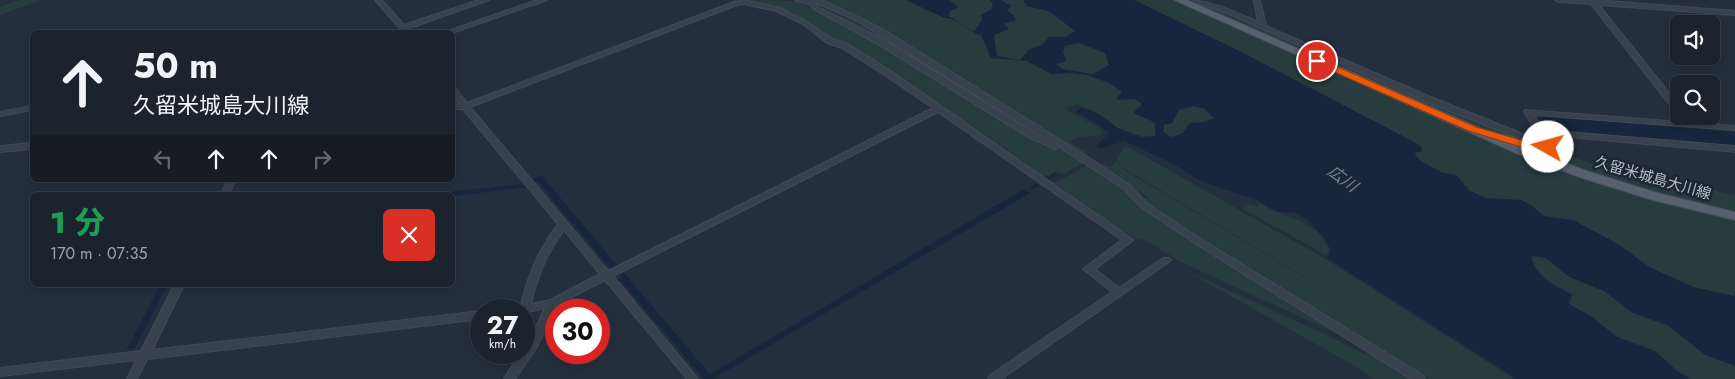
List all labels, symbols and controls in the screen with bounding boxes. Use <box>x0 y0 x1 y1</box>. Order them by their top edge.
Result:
map controls <box>1670 15 1720 125</box>
button: sound <box>1670 15 1720 65</box>
pin <box>1296 40 1338 82</box>
text: 50 m <box>133 41 218 91</box>
icon: arrive <box>1303 47 1331 75</box>
icon: ahead <box>50 50 115 115</box>
button: search <box>1670 75 1720 125</box>
text: 久留米城島大川線 <box>133 89 309 121</box>
position arrow <box>1521 120 1573 172</box>
icon: left <box>149 145 177 173</box>
icon: ahead <box>202 145 230 173</box>
icon: ahead <box>255 145 283 173</box>
icon: right <box>308 145 336 173</box>
street label: 久留米城島大川線 <box>1592 151 1714 205</box>
water label: 広川 <box>1323 160 1364 198</box>
text: 1 分 <box>50 201 105 244</box>
button: close <box>383 209 435 261</box>
text: 170 m · 07:35 <box>50 242 147 265</box>
speed limit sign: 30 <box>545 299 610 364</box>
text: 27 <box>487 307 518 343</box>
text: km/h <box>489 335 516 353</box>

